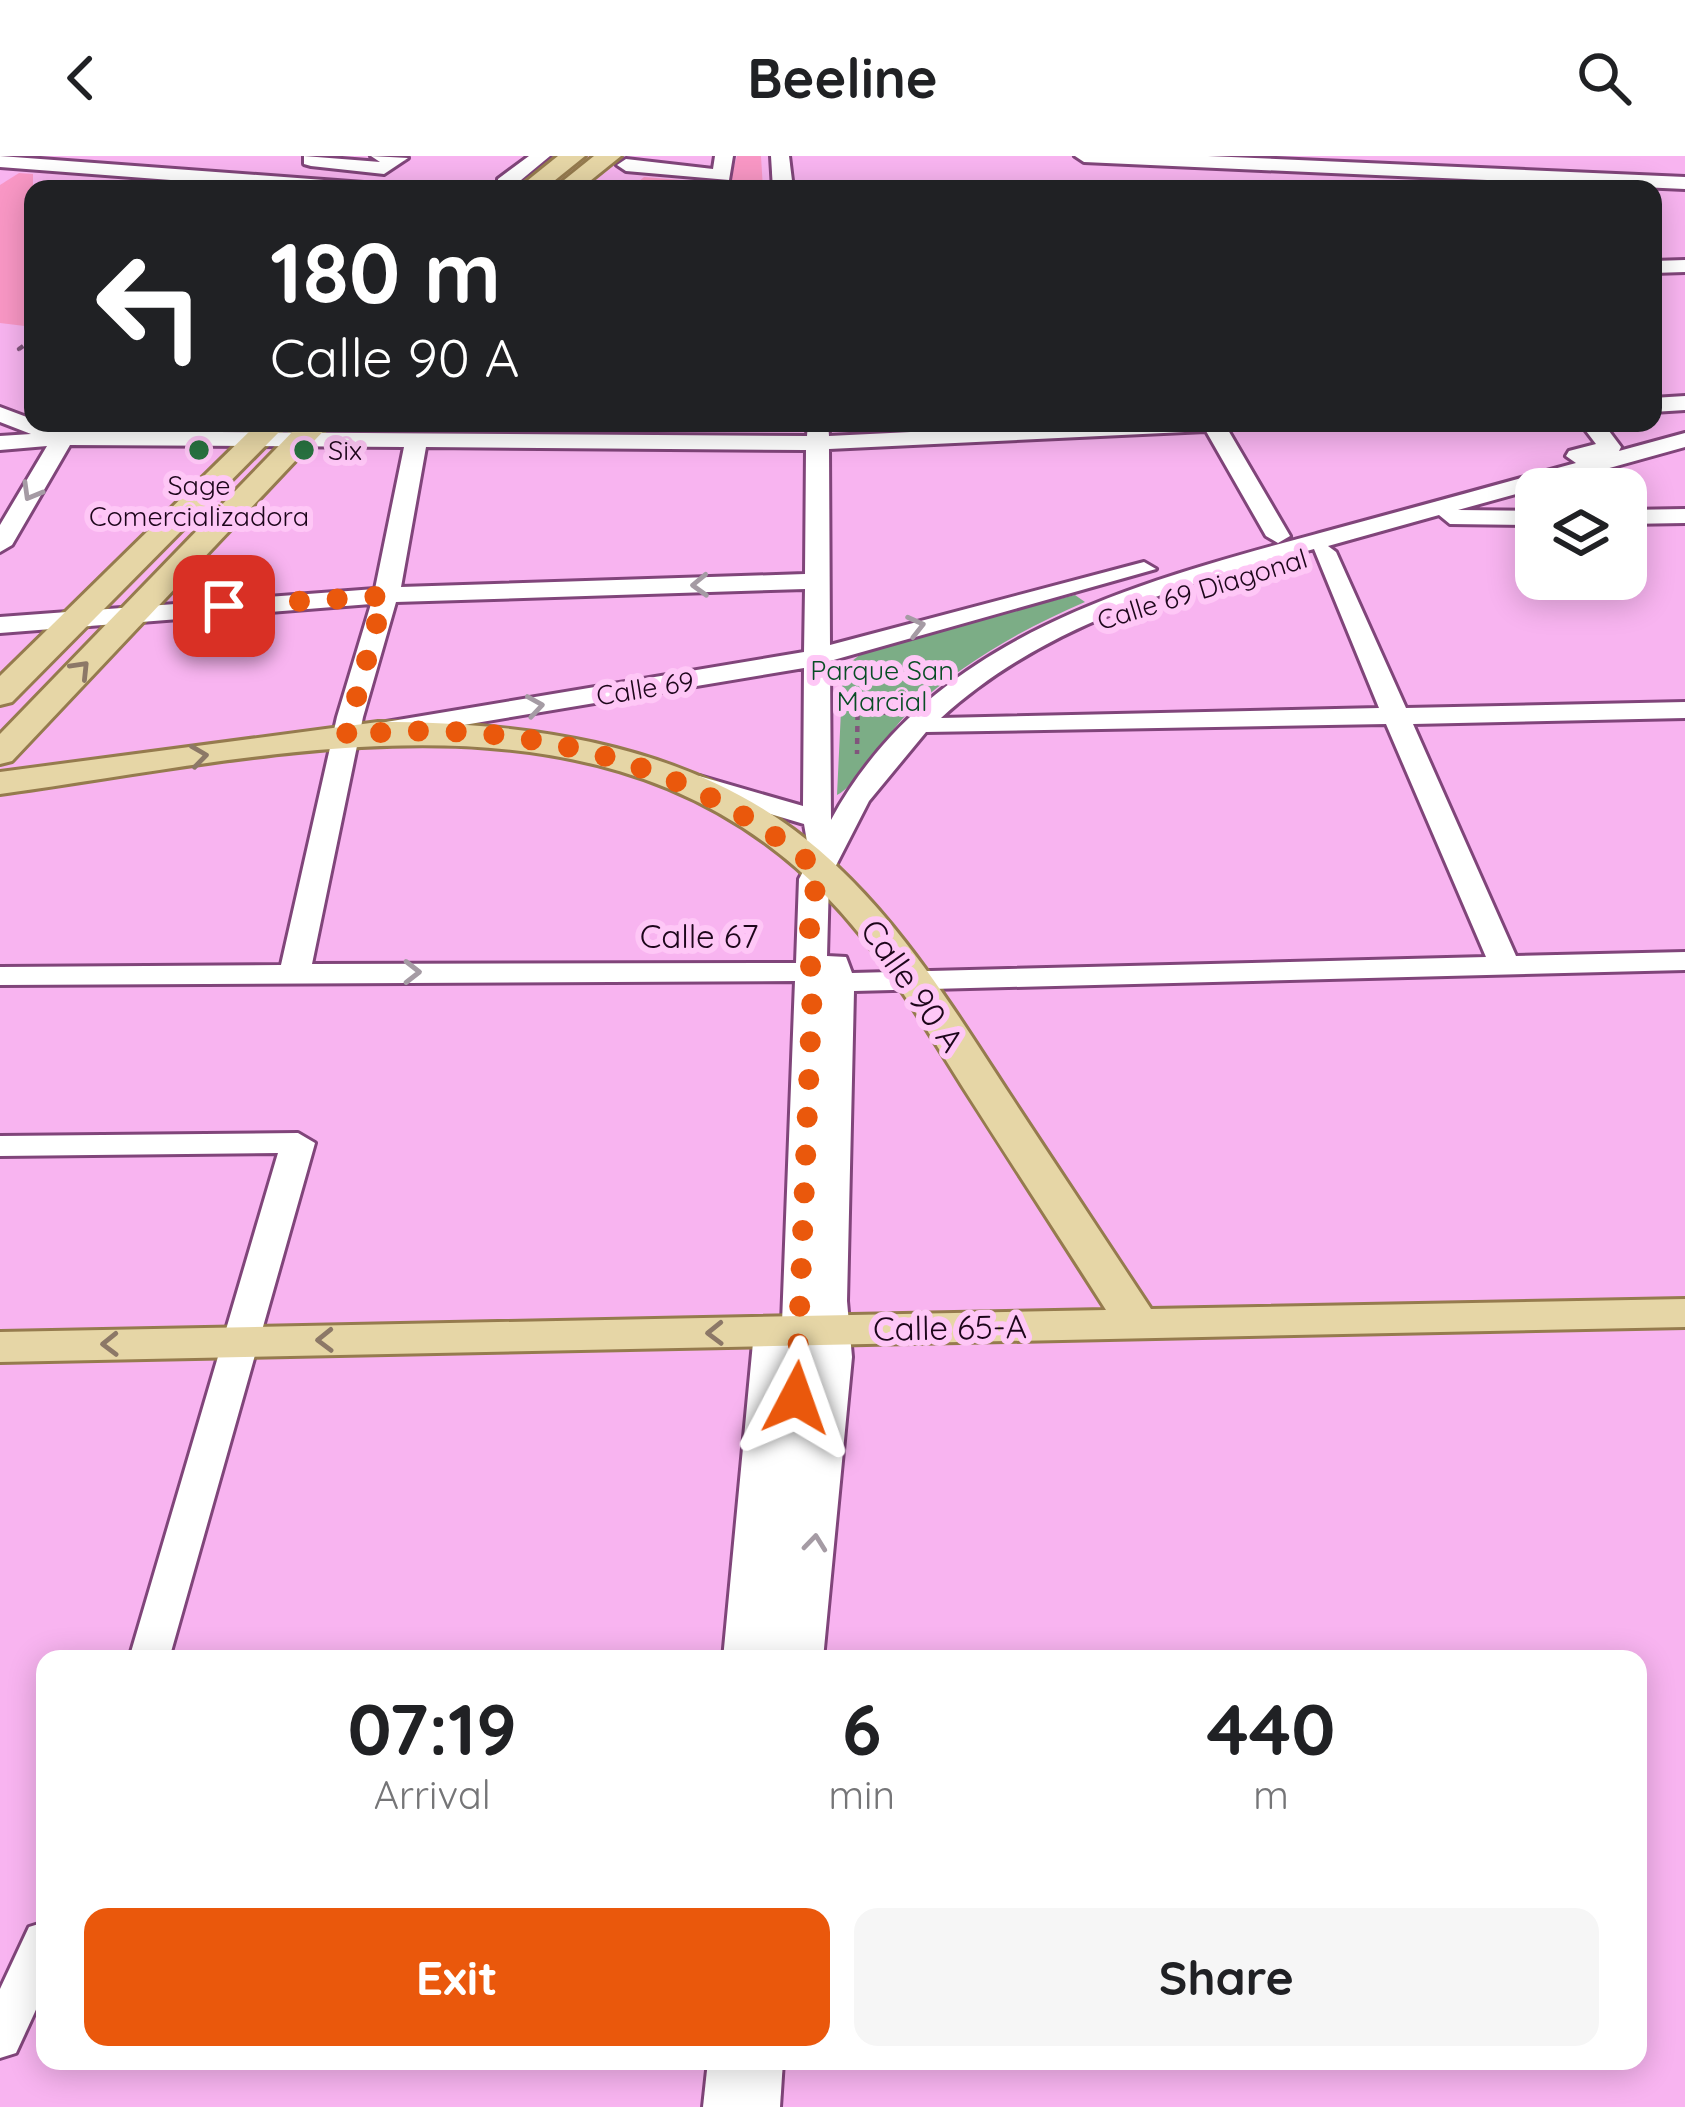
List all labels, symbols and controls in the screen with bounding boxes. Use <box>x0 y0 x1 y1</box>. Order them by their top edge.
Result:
text: Beeline <box>747 44 938 112</box>
icon: back <box>48 45 114 111</box>
icon: search <box>1571 45 1637 111</box>
text: 180 m <box>270 219 501 324</box>
icon: left <box>72 228 228 384</box>
text: Calle 90 A <box>270 323 519 391</box>
place label: Six <box>328 433 362 467</box>
marker: Sage Comercializadora <box>186 437 212 463</box>
marker: Six <box>291 437 317 463</box>
place label: Sage Comercializadora <box>89 468 309 533</box>
map controls <box>1515 468 1647 600</box>
button: layers <box>1515 468 1647 600</box>
one-way arrow <box>23 479 46 501</box>
street label: Calle 69 Diagonal <box>1093 541 1311 637</box>
pin <box>173 555 275 657</box>
one-way arrow <box>690 571 709 597</box>
icon: arrive <box>191 573 257 639</box>
one-way arrow <box>906 615 926 640</box>
park label: Parque San Marcial <box>810 653 954 718</box>
one-way arrow <box>66 661 88 683</box>
street label: Calle 69 <box>594 664 696 712</box>
one-way arrow <box>526 694 545 720</box>
one-way arrow <box>189 744 209 770</box>
street label: Calle 90 A <box>852 911 974 1059</box>
street label: Calle 67 <box>640 915 758 956</box>
one-way arrow <box>403 959 422 985</box>
street label: Calle 65-A <box>873 1305 1027 1349</box>
one-way arrow <box>705 1319 724 1345</box>
one-way arrow <box>315 1326 334 1352</box>
one-way arrow <box>100 1331 119 1357</box>
position arrow <box>733 1335 859 1461</box>
one-way arrow <box>802 1533 827 1552</box>
text: 07:19 <box>348 1683 517 1773</box>
text: 6 <box>842 1683 882 1773</box>
text: 440 <box>1207 1683 1335 1773</box>
text: Arrival <box>374 1770 491 1819</box>
text: min <box>829 1770 895 1819</box>
text: m <box>1253 1770 1289 1819</box>
button: Exit <box>84 1908 830 2046</box>
button: Share <box>854 1908 1599 2046</box>

